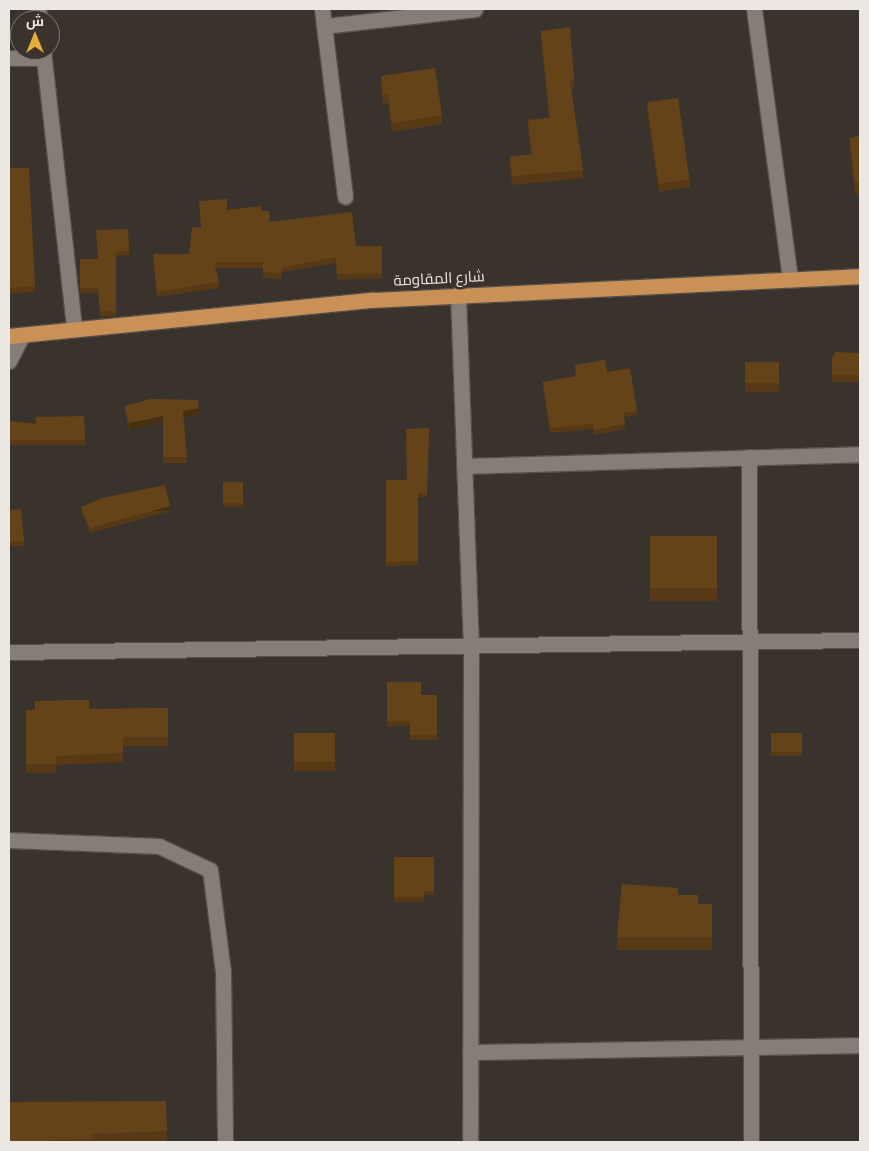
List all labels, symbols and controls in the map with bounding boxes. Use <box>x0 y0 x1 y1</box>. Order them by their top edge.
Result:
north arrow <box>10 10 60 60</box>
text: ش <box>26 12 44 30</box>
street label: شارع المقاومة <box>393 267 485 289</box>

